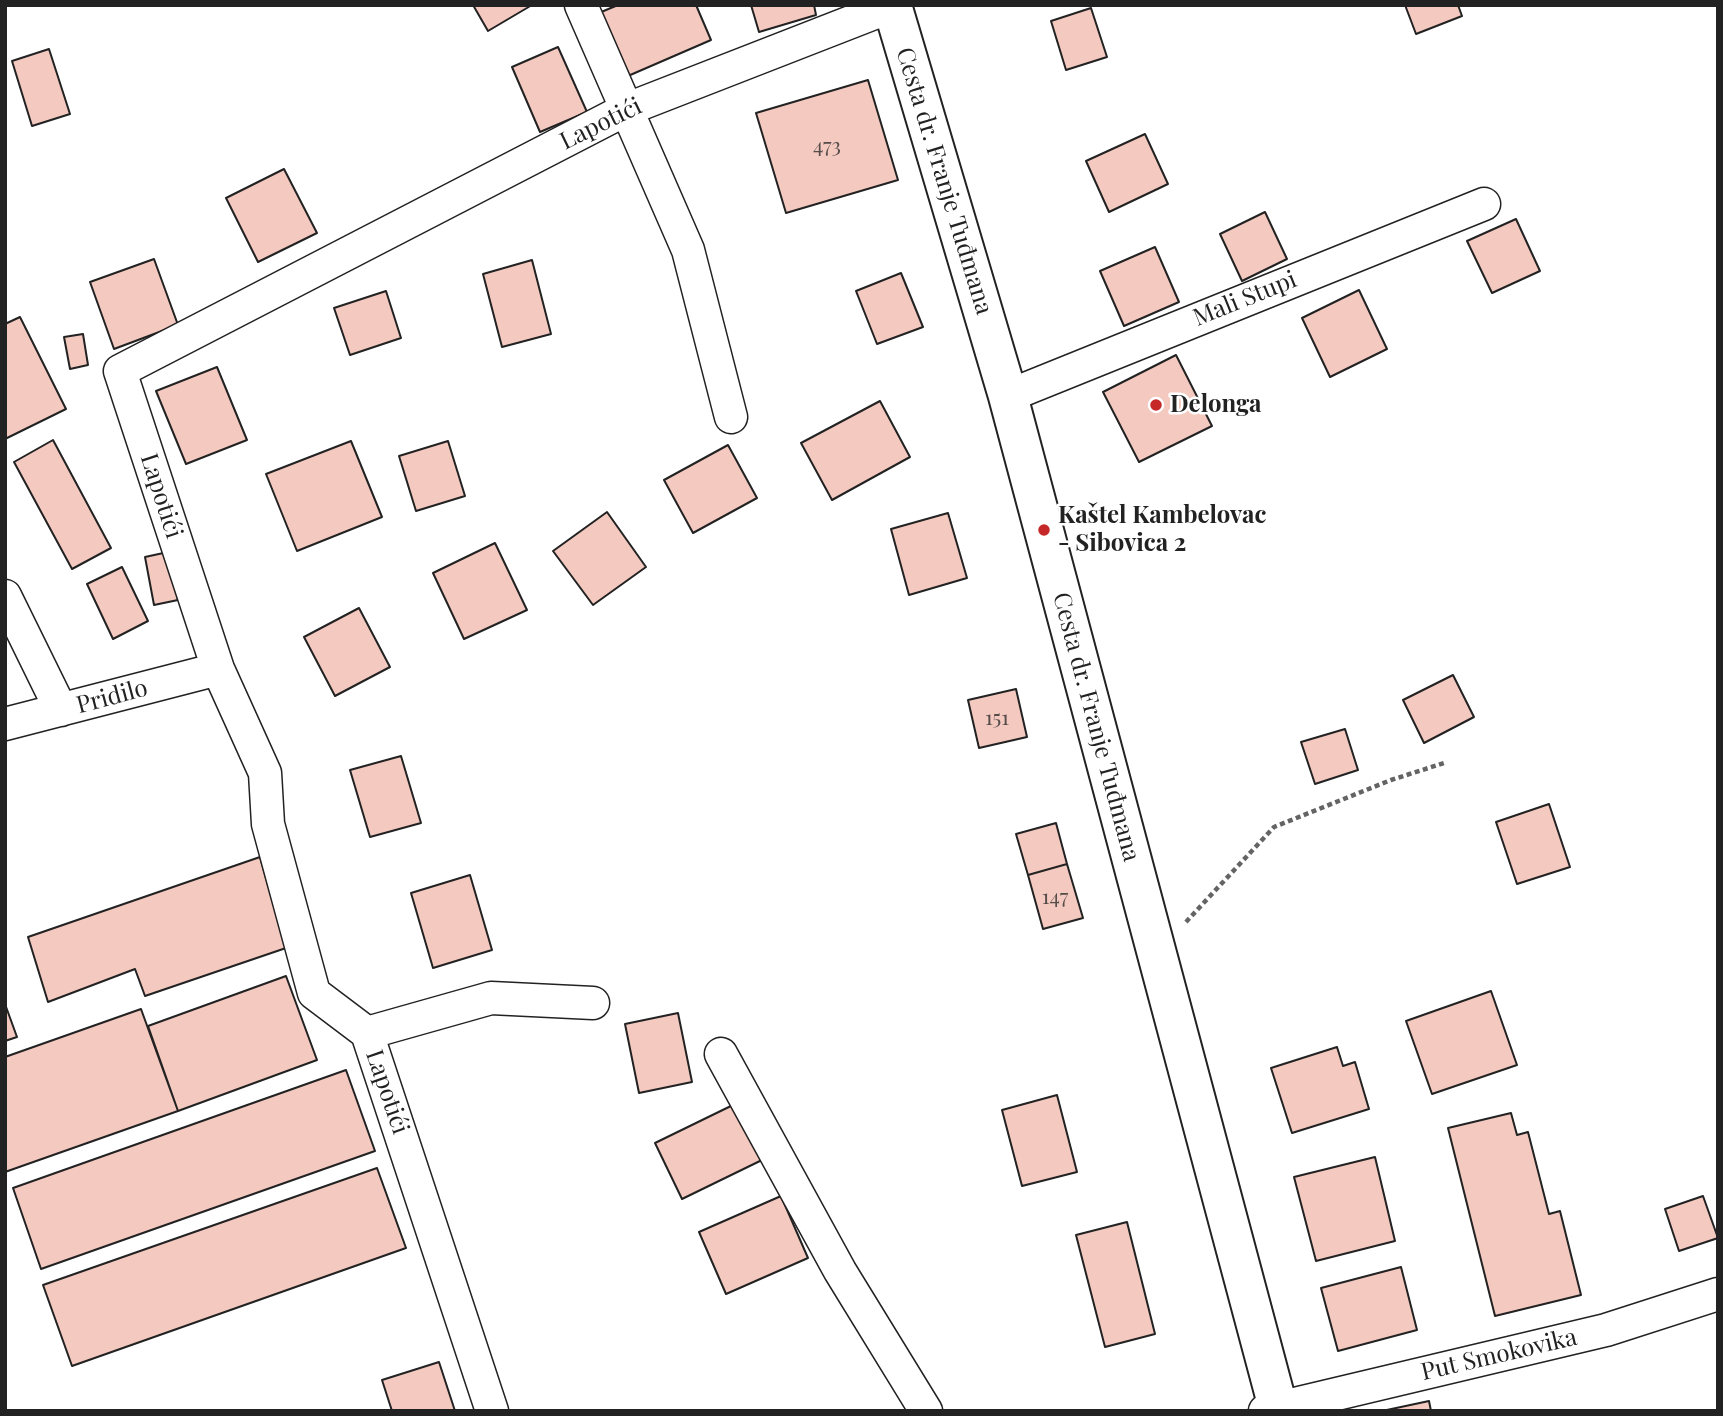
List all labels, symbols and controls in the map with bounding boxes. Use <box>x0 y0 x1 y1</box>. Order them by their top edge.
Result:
street label: Cesta dr. Franje Tuđmana <box>890 44 998 318</box>
street label: Lapotići <box>555 92 647 156</box>
house number: 473 <box>813 133 841 159</box>
street label: Mali Stupi <box>1189 265 1301 333</box>
place label: Delonga <box>1170 391 1262 419</box>
marker: Delonga <box>1148 397 1164 413</box>
street label: Lapotići <box>134 450 188 542</box>
place label: Kaštel Kambelovac - Sibovica 2 <box>1058 502 1266 558</box>
marker: Kaštel Kambelovac - Sibovica 2 <box>1036 522 1052 538</box>
street label: Cesta dr. Franje Tuđmana <box>1046 589 1146 865</box>
street label: Pridilo <box>73 674 151 720</box>
house number: 151 <box>985 705 1009 731</box>
house number: 147 <box>1042 884 1068 910</box>
street label: Lapotići <box>359 1046 415 1138</box>
street label: Put Smokovika <box>1418 1323 1580 1387</box>

